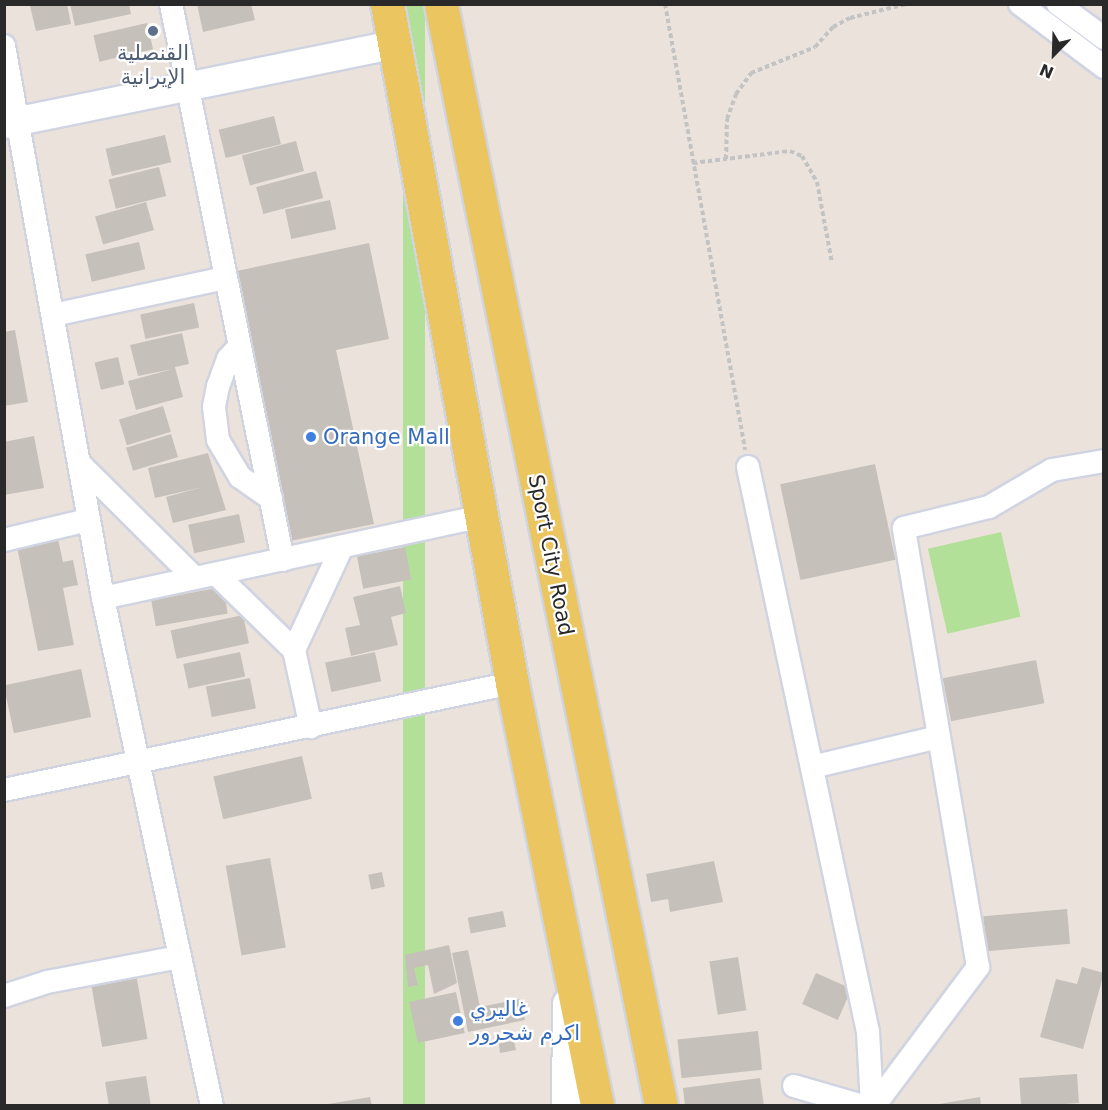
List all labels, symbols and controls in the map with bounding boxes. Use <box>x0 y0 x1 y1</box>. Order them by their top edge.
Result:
marker: القنصلية الإيرانية <box>146 24 160 38</box>
north arrow <box>1024 24 1084 84</box>
place label: القنصلية الإيرانية <box>117 40 189 90</box>
text: N <box>1037 60 1057 82</box>
place label: Orange Mall <box>323 424 450 450</box>
marker: Orange Mall <box>304 430 318 444</box>
street label: Sport City Road <box>523 472 579 638</box>
place label: غاليري اكرم شحرور <box>470 996 580 1046</box>
marker: غاليري اكرم شحرور <box>451 1014 465 1028</box>

